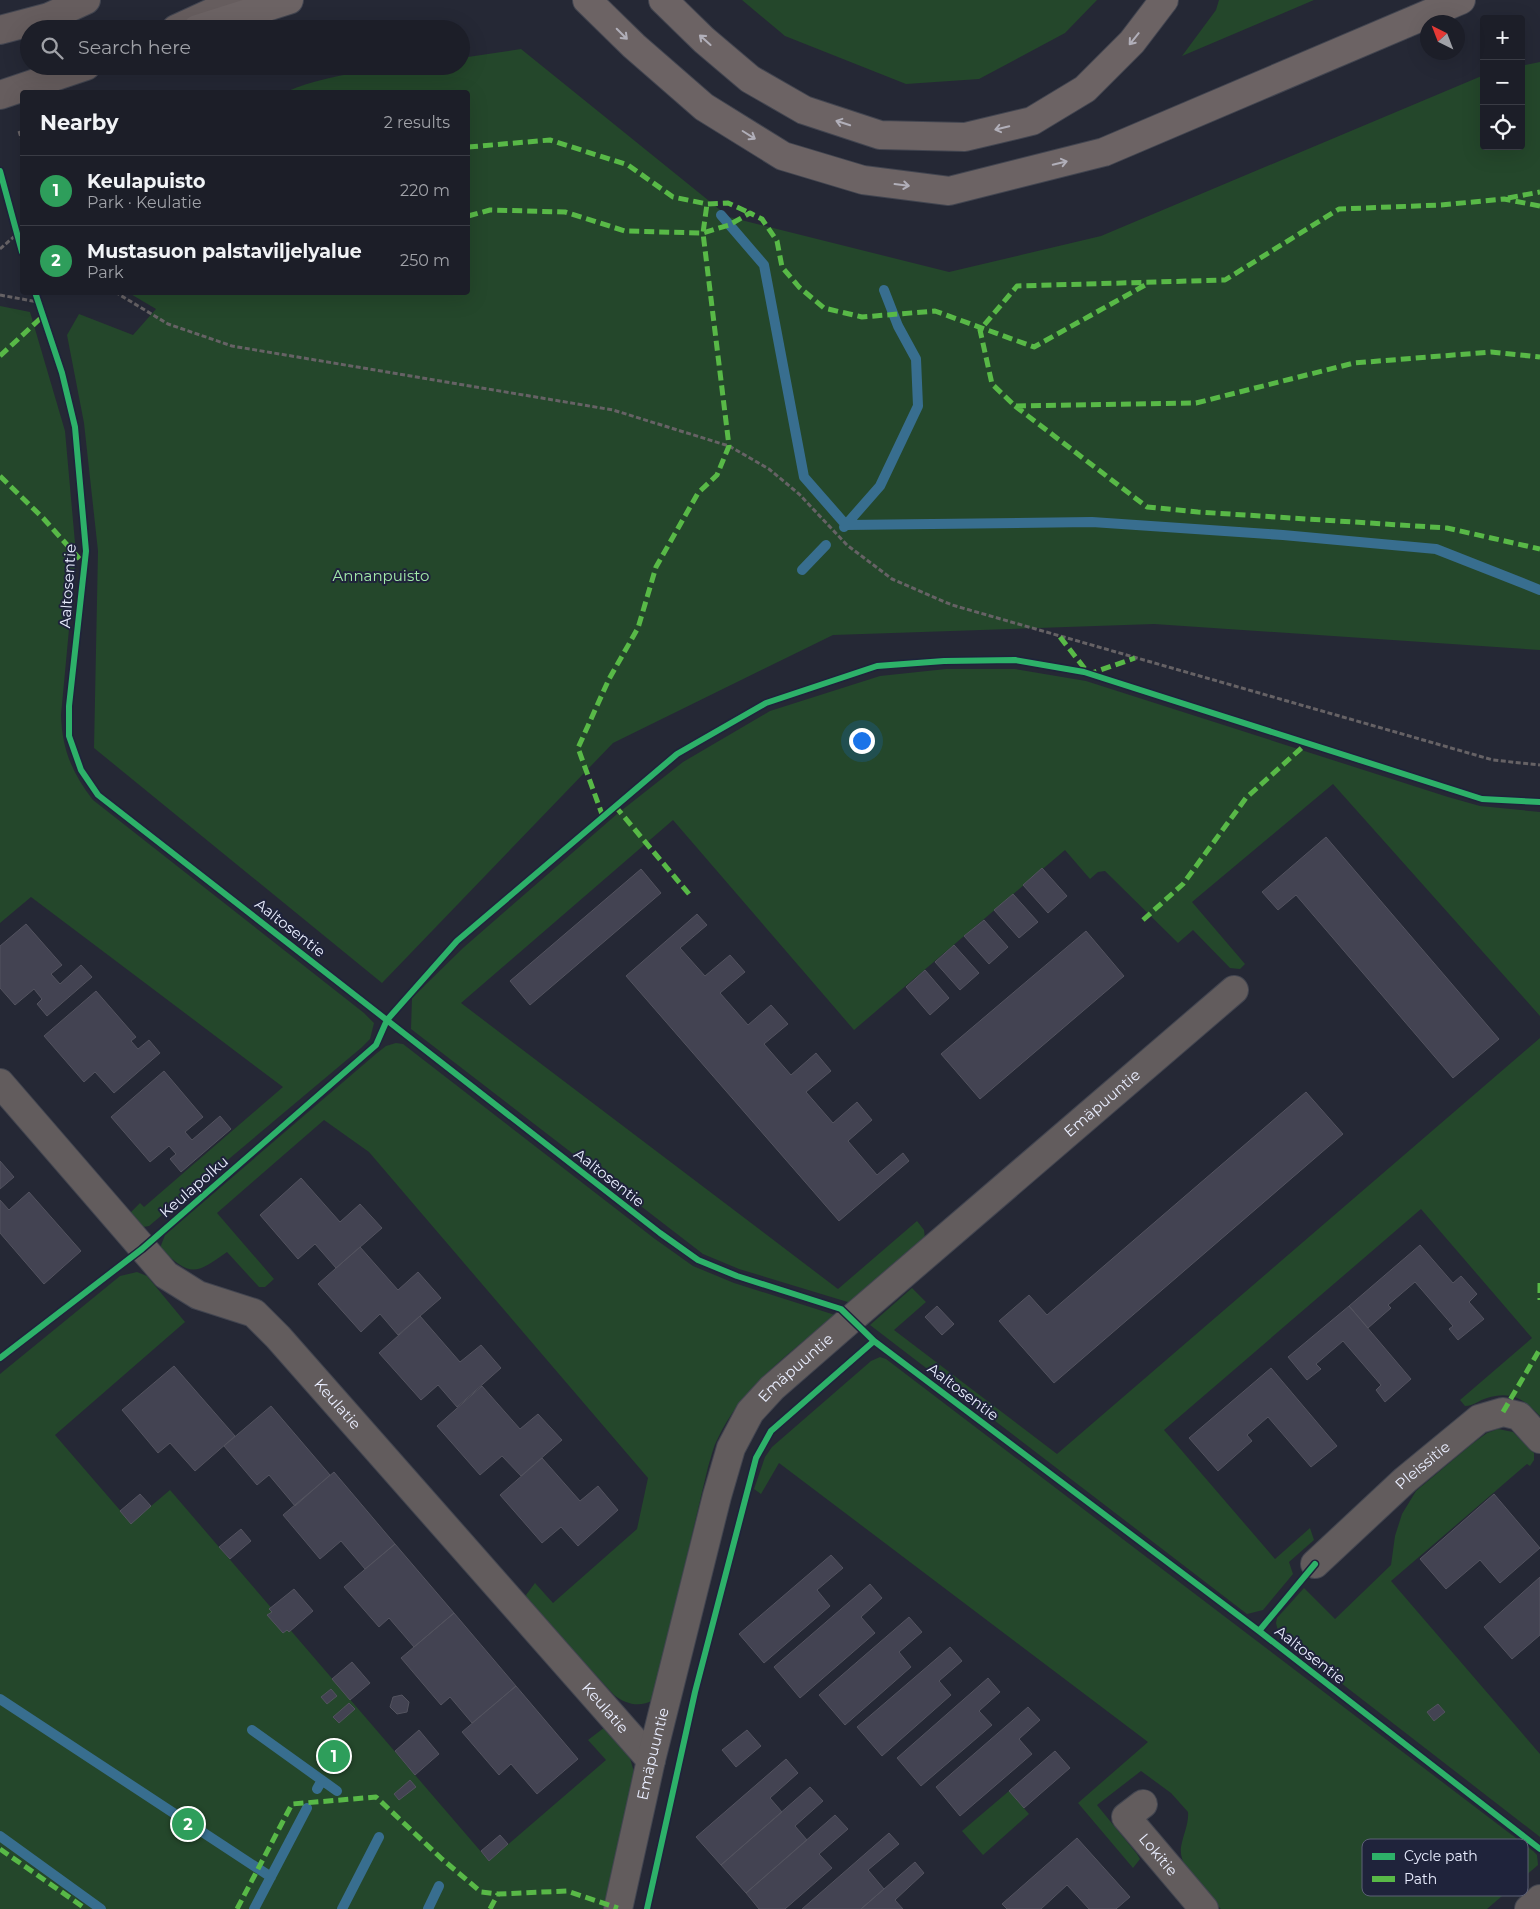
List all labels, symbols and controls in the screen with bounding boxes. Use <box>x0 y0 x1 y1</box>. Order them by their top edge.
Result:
north arrow <box>1420 15 1465 60</box>
map controls <box>1480 15 1525 150</box>
button: + <box>1480 15 1525 60</box>
search box <box>20 20 470 75</box>
one-way arrow <box>616 28 628 40</box>
one-way arrow <box>1129 32 1140 45</box>
icon: search <box>38 34 66 62</box>
one-way arrow <box>698 35 711 46</box>
text: Search here <box>78 36 191 59</box>
button: − <box>1480 60 1525 105</box>
button: locate <box>1480 105 1525 150</box>
text: Nearby <box>40 110 119 135</box>
text: 2 results <box>384 113 450 132</box>
one-way arrow <box>835 117 851 127</box>
one-way arrow <box>995 124 1011 133</box>
one-way arrow <box>742 129 756 140</box>
one-way arrow <box>1052 158 1068 167</box>
text: Keulapuisto <box>87 170 206 193</box>
one-way arrow <box>893 180 909 190</box>
text: 1 <box>53 181 59 200</box>
text: 220 m <box>400 181 450 200</box>
text: Park · Keulatie <box>87 193 202 212</box>
text: Mustasuon palstaviljelyalue <box>87 240 362 263</box>
text: 2 <box>51 251 61 270</box>
text: 250 m <box>400 251 450 270</box>
text: Park <box>87 263 124 282</box>
street label: Aaltosentie <box>55 543 80 629</box>
park label: Annanpuisto <box>333 566 429 585</box>
your location <box>849 728 875 754</box>
street label: Aaltosentie <box>251 894 329 961</box>
street label: Emäpuuntie <box>1060 1065 1144 1141</box>
street label: Aaltosentie <box>570 1144 648 1211</box>
street label: Keulapolku <box>155 1152 232 1222</box>
street label: Emäpuuntie <box>754 1329 837 1406</box>
street label: Aaltosentie <box>924 1359 1003 1425</box>
street label: Keulatie <box>310 1375 365 1433</box>
street label: Pleissitie <box>1391 1437 1454 1493</box>
street label: Aaltosentie <box>1271 1621 1349 1688</box>
street label: Keulatie <box>578 1678 633 1737</box>
street label: Emäpuuntie <box>632 1706 673 1802</box>
pin: 1 <box>318 1737 350 1775</box>
pin: 2 <box>172 1805 204 1843</box>
street label: Lokitie <box>1135 1829 1182 1880</box>
legend <box>1362 1839 1528 1896</box>
text: Cycle path <box>1404 1847 1478 1865</box>
text: Path <box>1404 1870 1437 1888</box>

